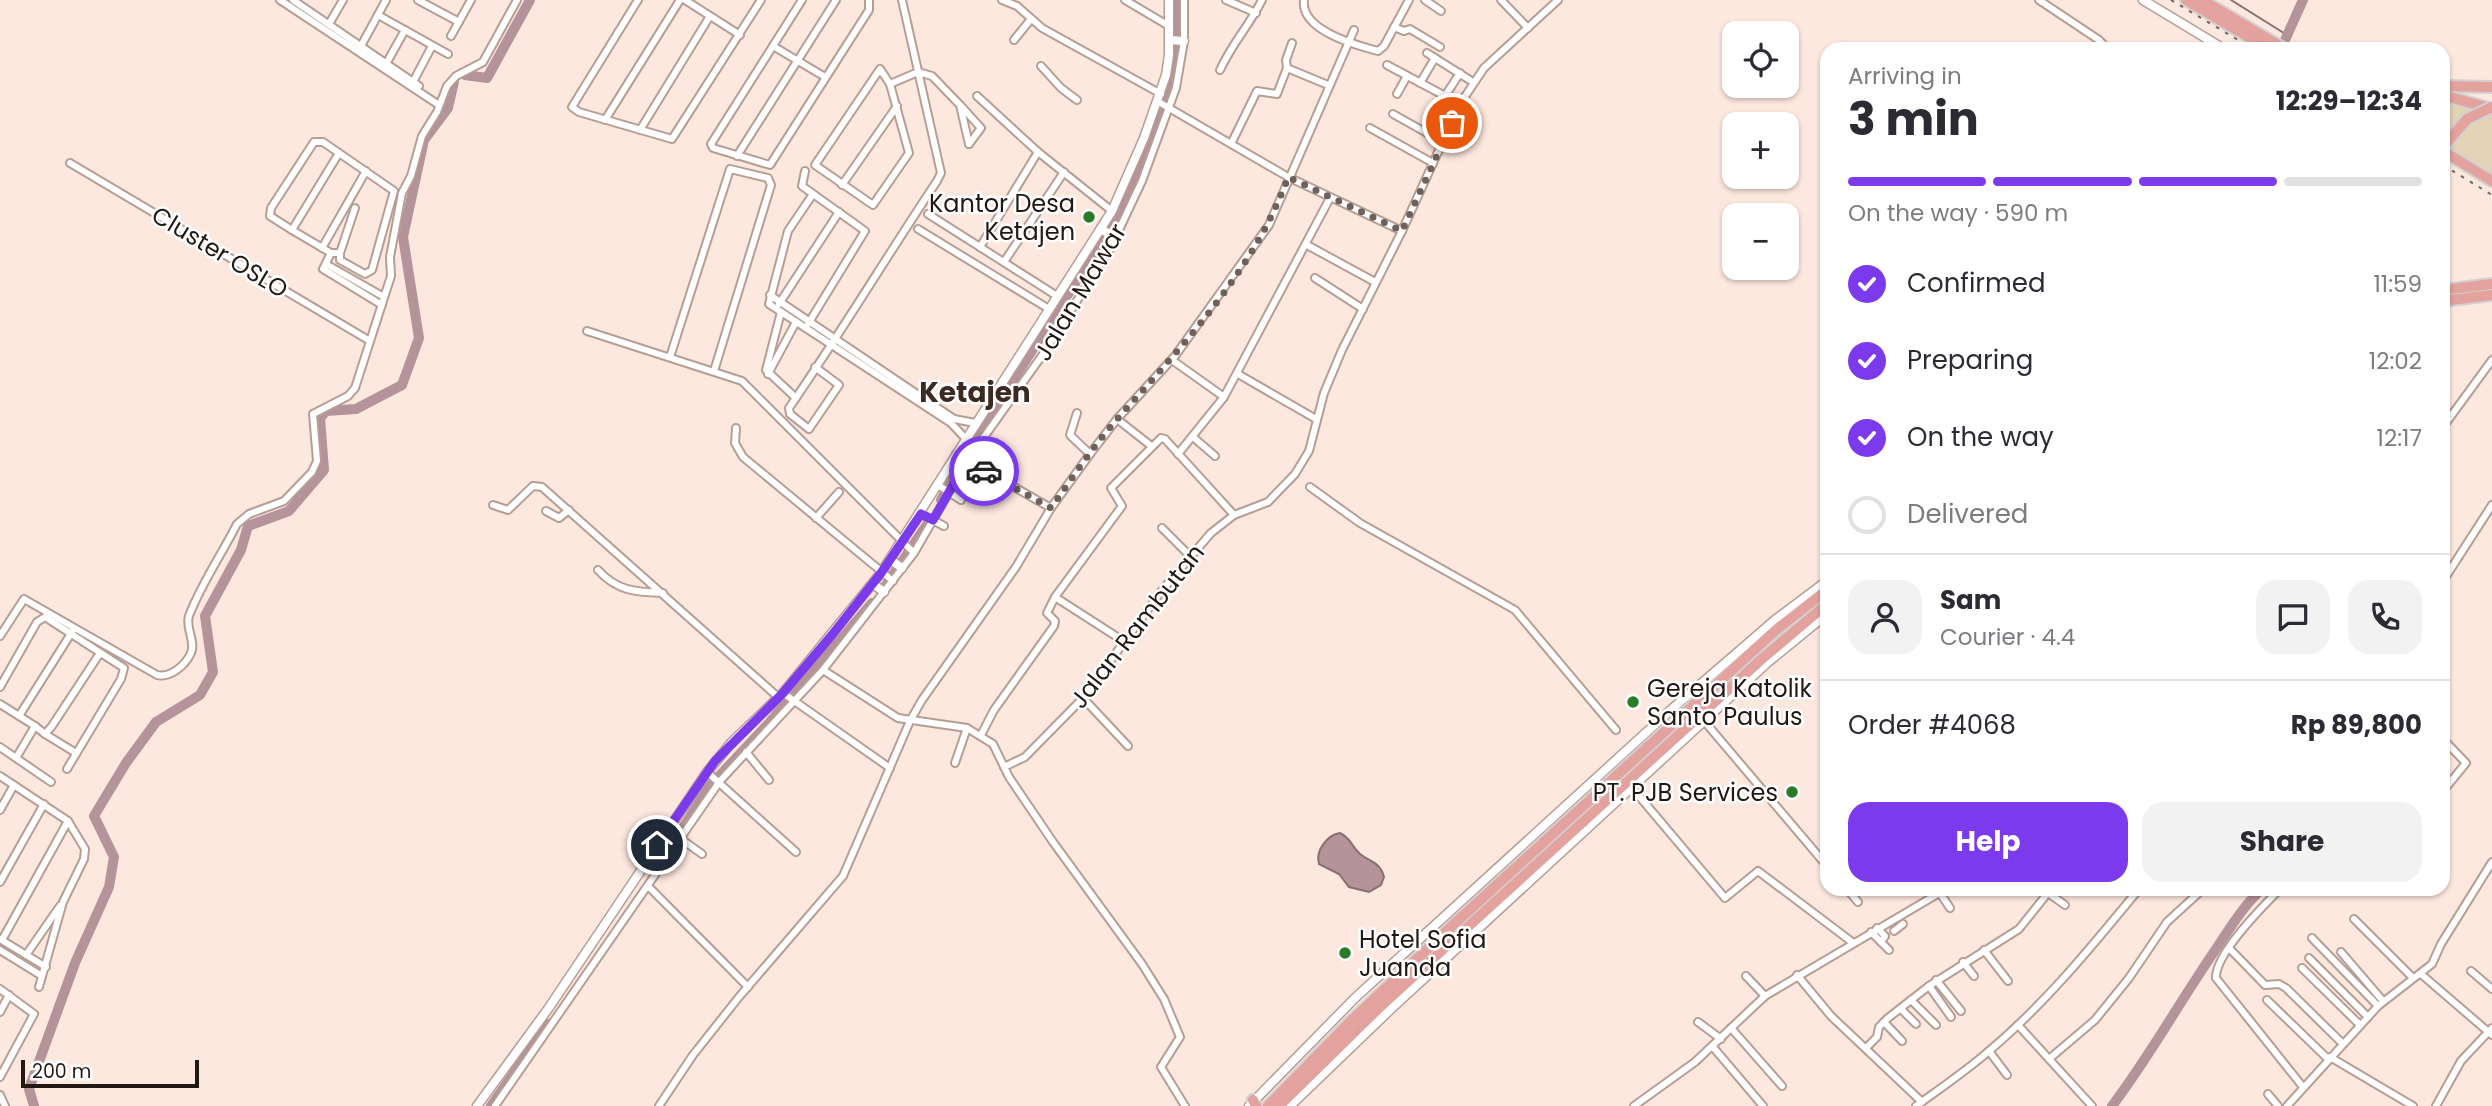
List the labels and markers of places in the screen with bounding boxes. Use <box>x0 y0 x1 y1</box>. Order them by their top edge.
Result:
pin <box>1422 93 1482 153</box>
place label: Kantor Desa Ketajen <box>929 187 1075 248</box>
marker: Kantor Desa Ketajen <box>1081 209 1097 225</box>
place label: Gereja Katolik Santo Paulus <box>1647 672 1812 733</box>
marker: Gereja Katolik Santo Paulus <box>1625 694 1641 710</box>
place label: PT. PJB Services <box>1593 776 1778 809</box>
marker: PT. PJB Services <box>1784 784 1800 800</box>
pin <box>627 815 687 875</box>
place label: Hotel Sofia Juanda <box>1359 923 1486 984</box>
marker: Hotel Sofia Juanda <box>1337 945 1353 961</box>

